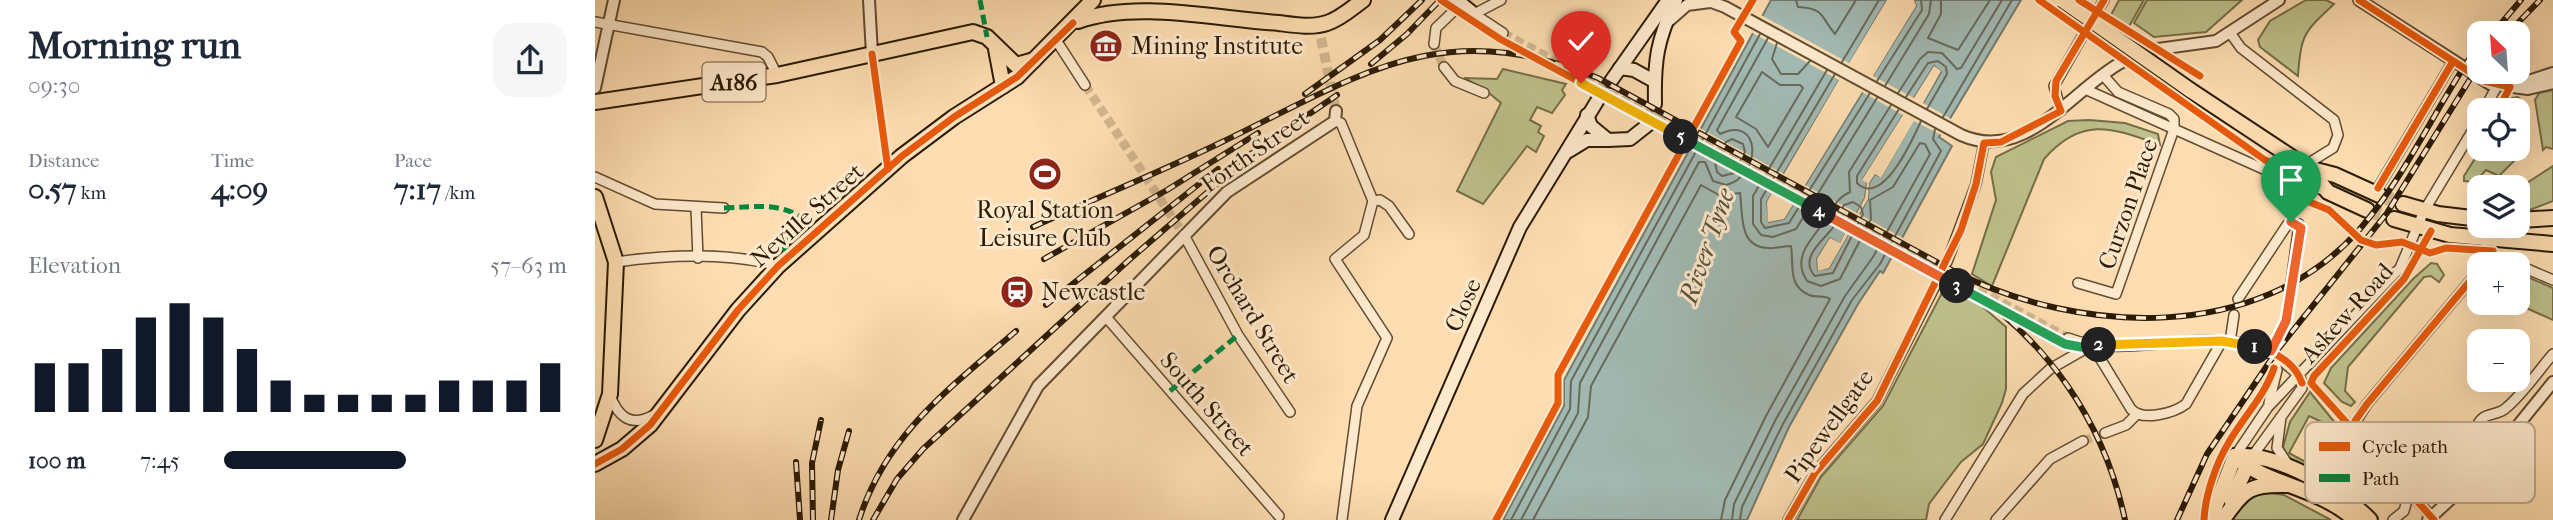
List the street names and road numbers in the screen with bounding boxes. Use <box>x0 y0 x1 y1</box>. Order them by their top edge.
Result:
road number: A186 <box>703 62 765 102</box>
street label: Forth Street <box>1196 103 1315 199</box>
street label: Curzon Place <box>2093 135 2163 273</box>
street label: Neville Street <box>745 157 869 273</box>
street label: Orchard Street <box>1201 240 1305 388</box>
street label: Askew Road <box>2294 257 2400 369</box>
street label: Close <box>1439 274 1487 336</box>
street label: South Street <box>1154 346 1260 462</box>
street label: Pipewellgate <box>1779 364 1879 488</box>

